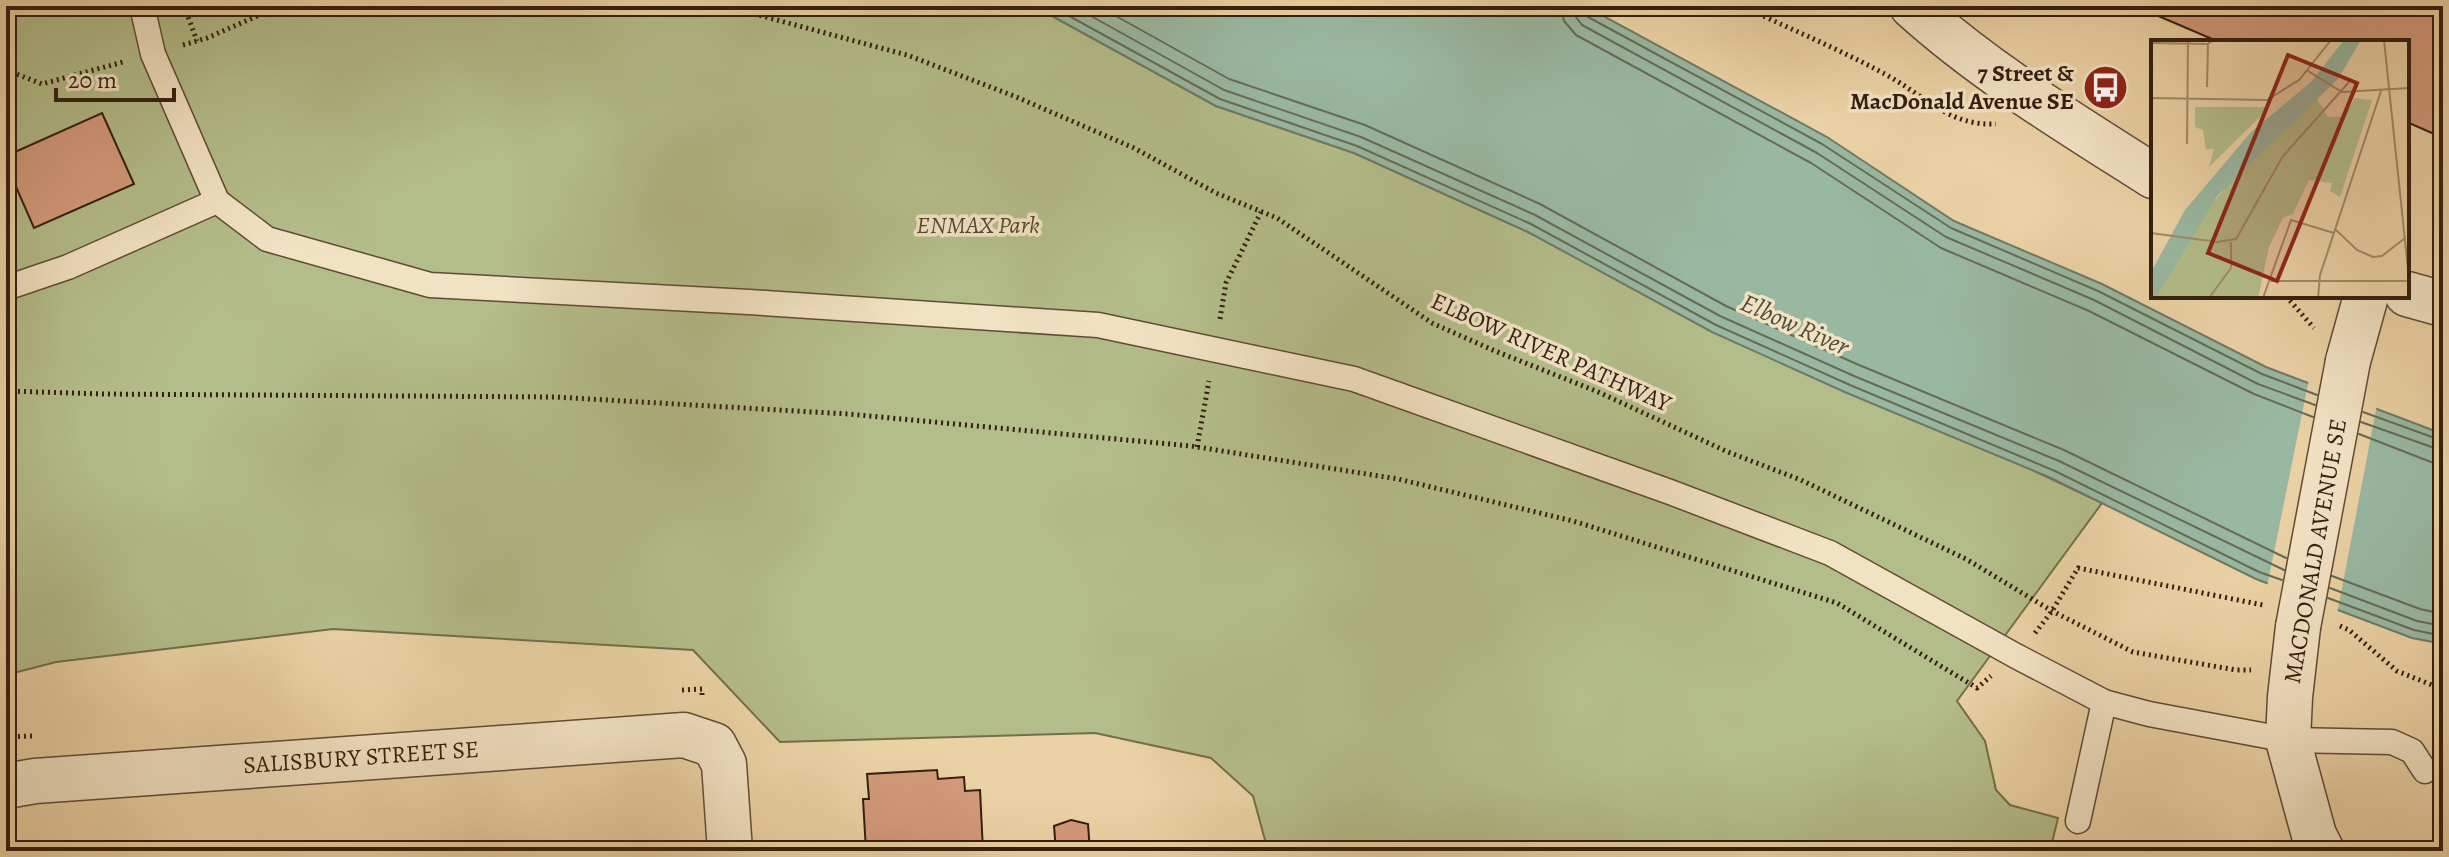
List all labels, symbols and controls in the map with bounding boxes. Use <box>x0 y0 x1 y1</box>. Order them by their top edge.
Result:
inset map <box>2151 40 2409 298</box>
scale bar <box>56 52 174 102</box>
place label: 7 Street & MacDonald Avenue SE <box>1850 57 2075 117</box>
bus stop icon: 7 Street & MacDonald Avenue SE <box>2081 63 2129 111</box>
text: 20 m <box>68 64 117 96</box>
park label: ENMAX Park <box>916 209 1040 241</box>
street label: ELBOW RIVER PATHWAY <box>1426 285 1677 420</box>
water label: Elbow River <box>1735 285 1855 364</box>
street label: MACDONALD AVENUE SE <box>2276 416 2354 686</box>
street label: SALISBURY STREET SE <box>242 733 480 781</box>

